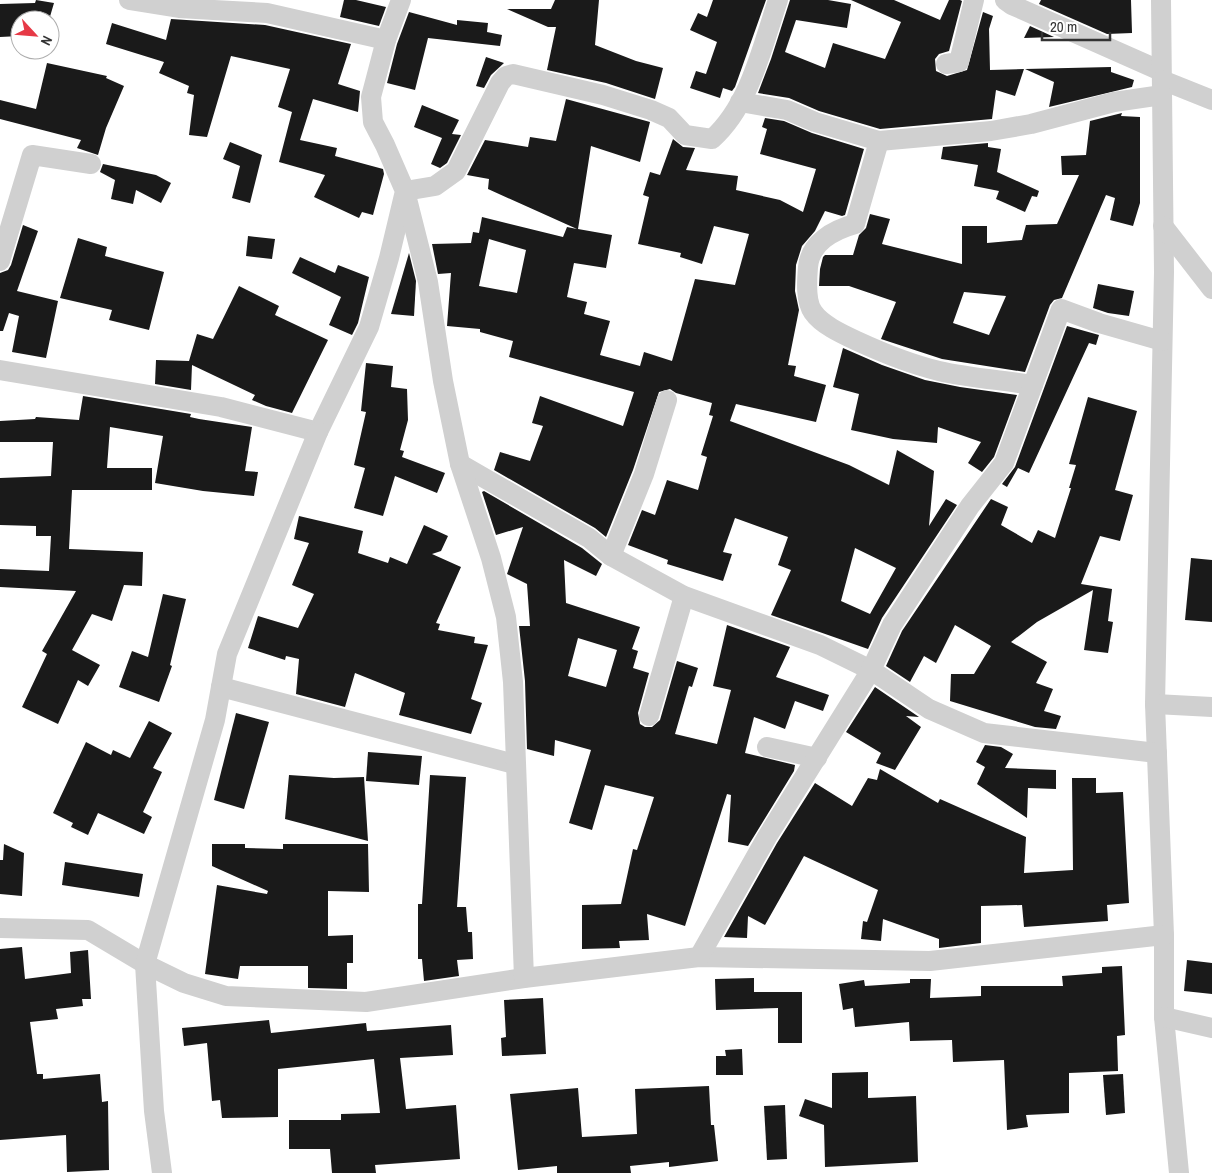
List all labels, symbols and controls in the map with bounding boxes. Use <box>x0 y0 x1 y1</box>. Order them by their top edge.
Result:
north arrow <box>10 10 60 60</box>
scale bar <box>1042 10 1110 42</box>
text: 20 m <box>1050 16 1077 37</box>
text: N <box>37 33 57 48</box>

